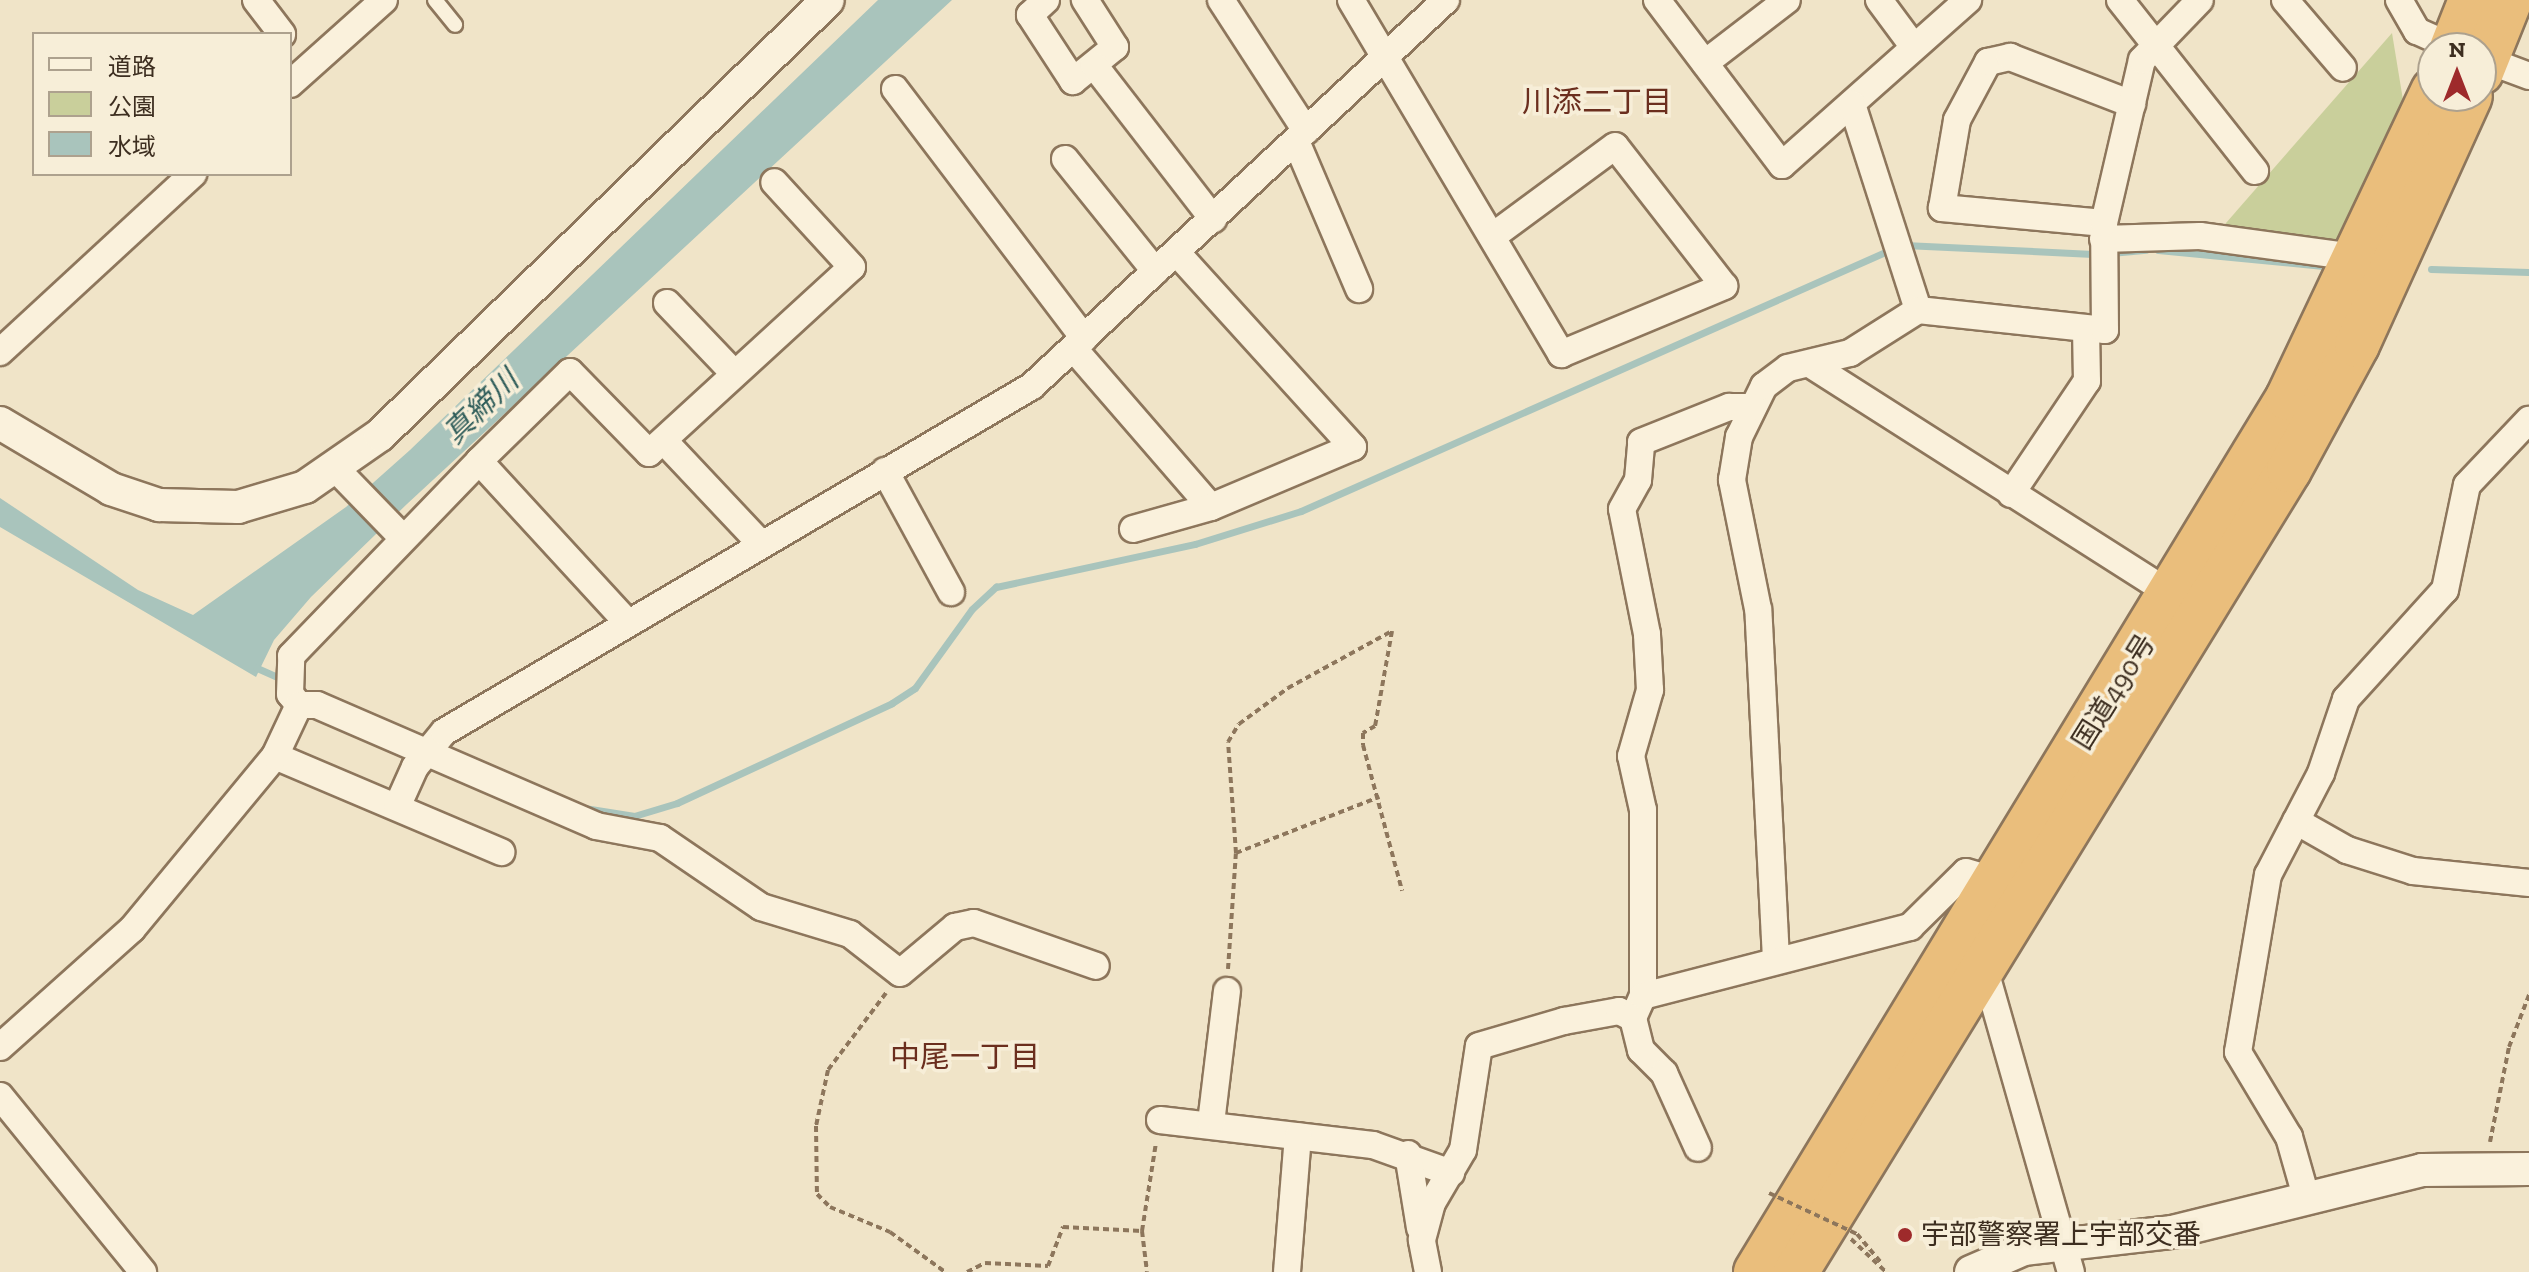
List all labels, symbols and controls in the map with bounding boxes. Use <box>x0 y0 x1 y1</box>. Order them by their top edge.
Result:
legend <box>32 32 292 176</box>
north arrow <box>2417 32 2497 112</box>
text: N <box>2449 36 2465 63</box>
text: 道路 <box>108 52 156 81</box>
district label: 川添二丁目 <box>1522 84 1672 120</box>
text: 公園 <box>108 92 156 121</box>
text: 水域 <box>108 132 156 161</box>
water label: 真締川 <box>436 363 526 451</box>
street label: 国道490号 <box>2065 628 2163 756</box>
district label: 中尾一丁目 <box>890 1039 1040 1075</box>
place label: 宇部警察署上宇部交番 <box>1921 1218 2201 1252</box>
marker: 宇部警察署上宇部交番 <box>1896 1226 1914 1244</box>

